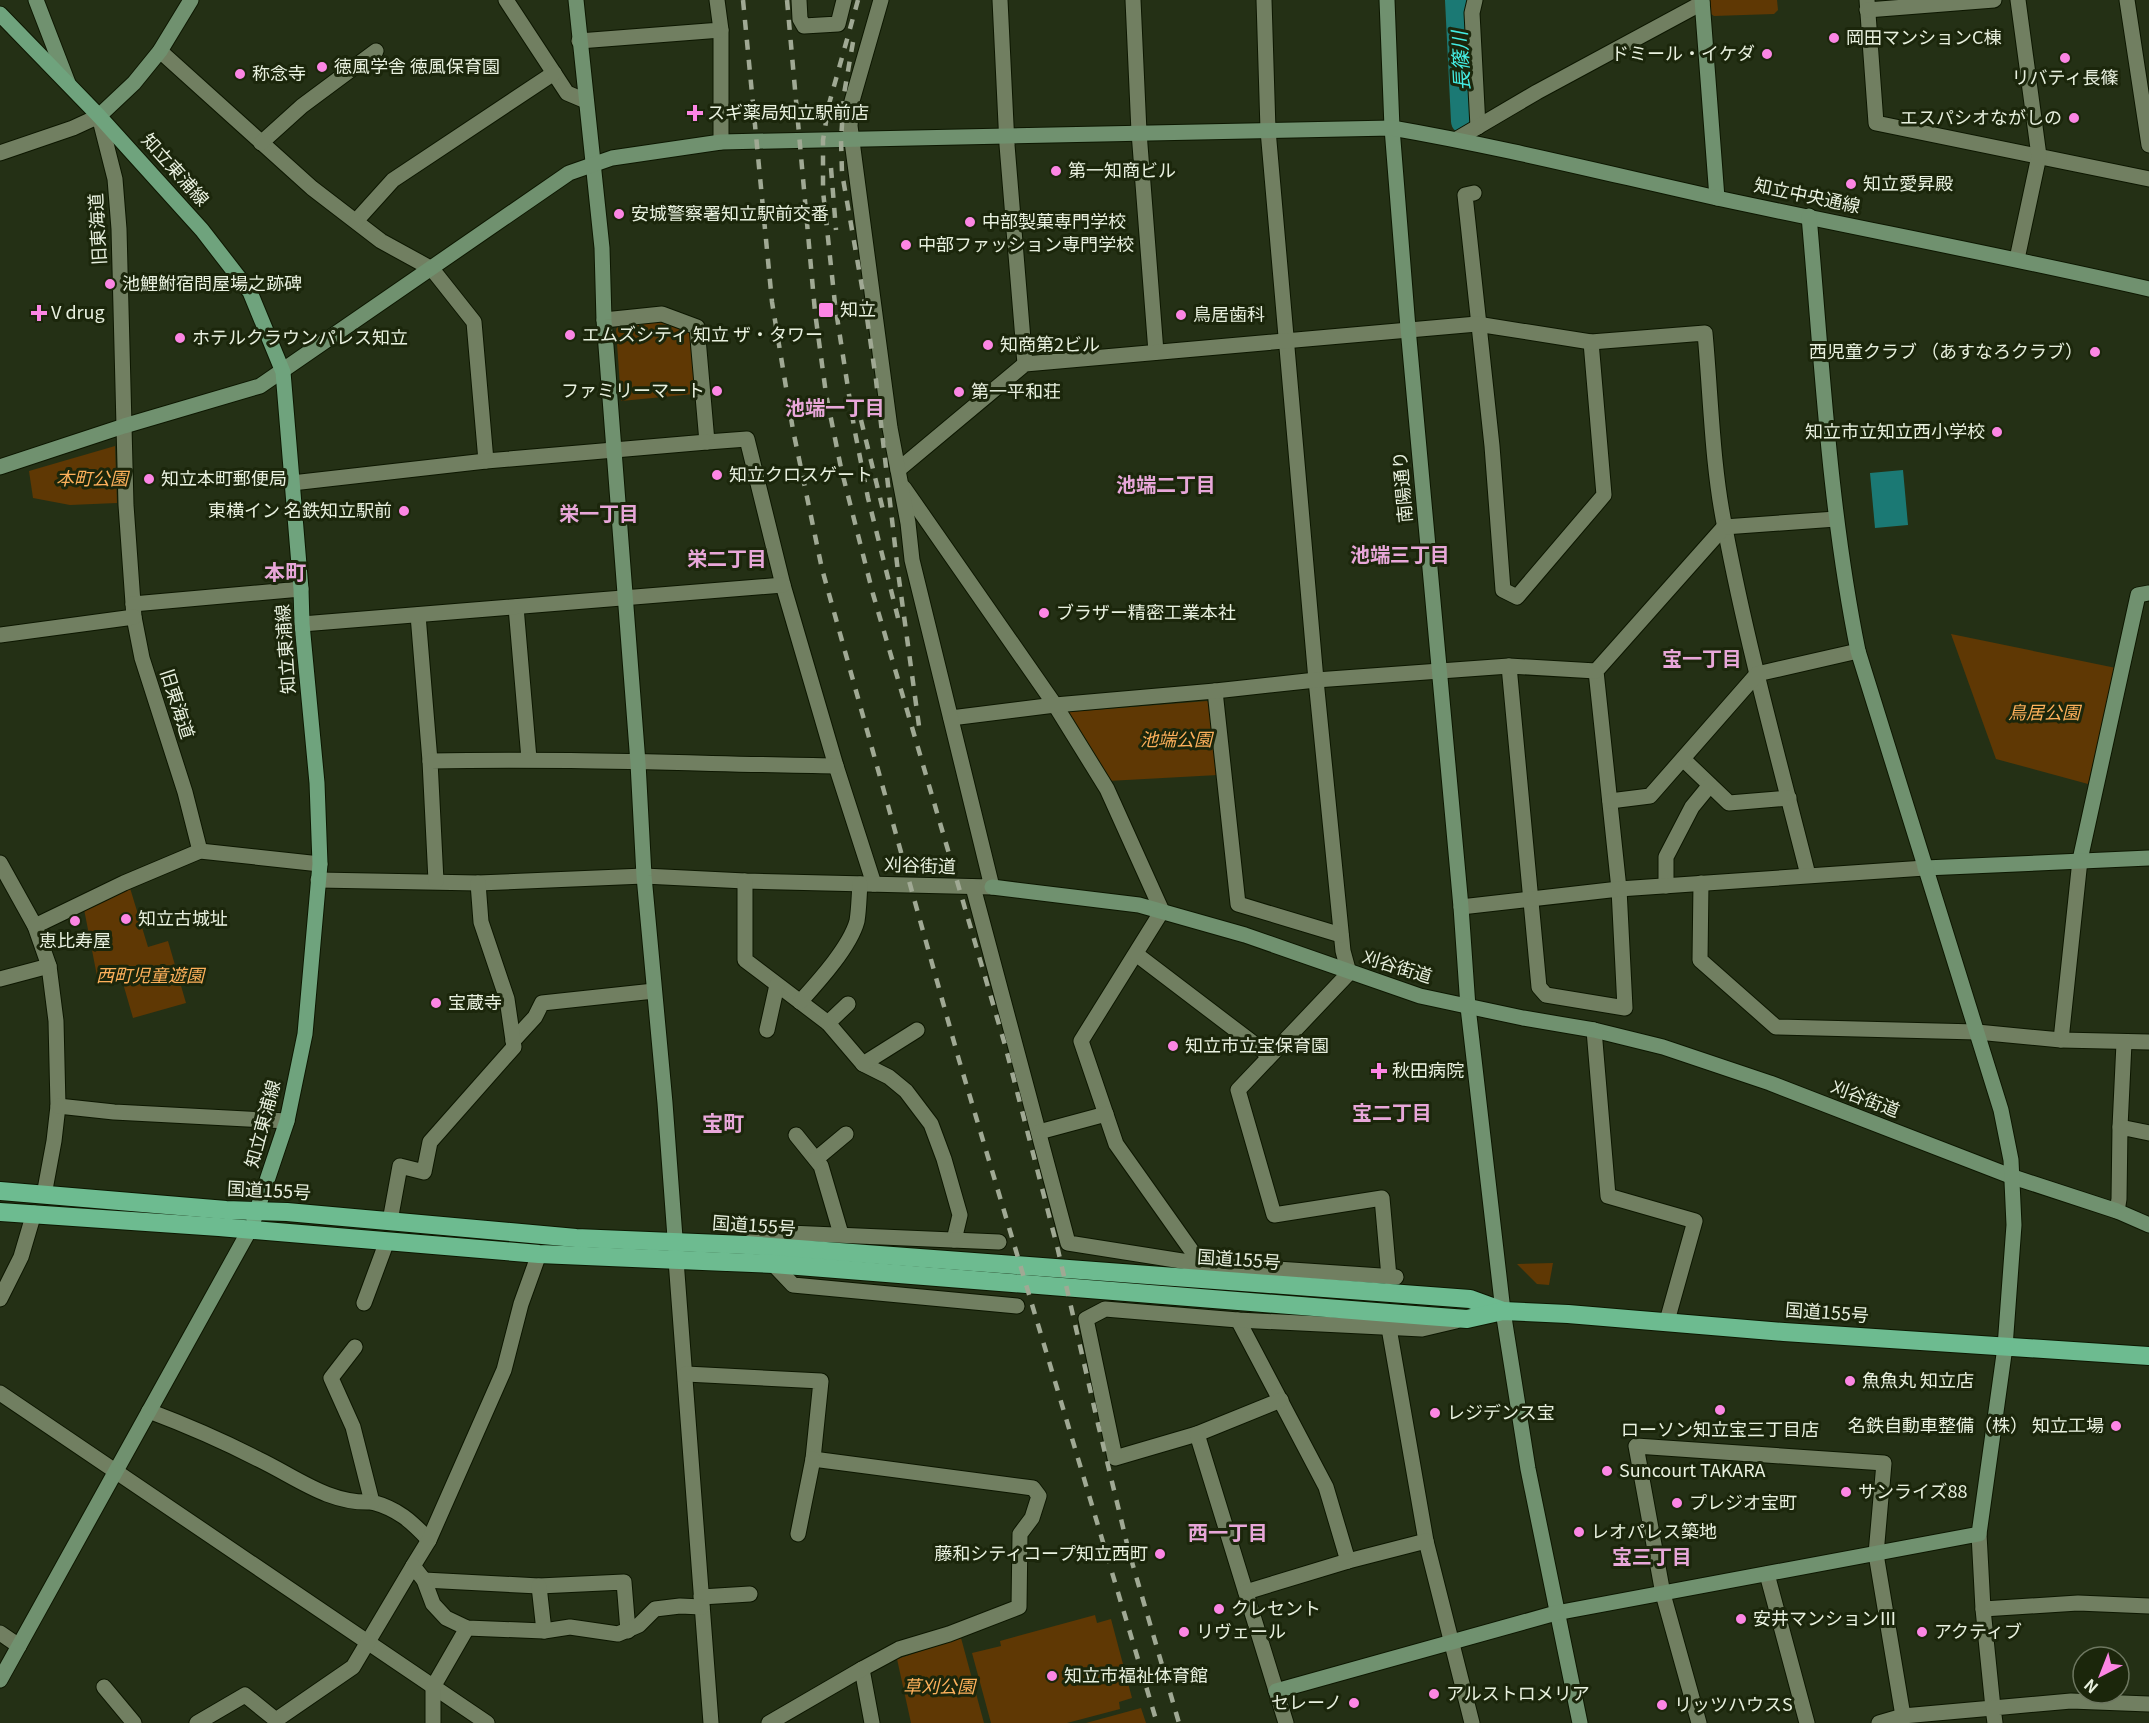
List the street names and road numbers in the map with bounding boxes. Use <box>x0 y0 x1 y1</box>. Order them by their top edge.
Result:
street label: 知立東浦線 <box>137 127 216 211</box>
street label: 知立中央通線 <box>1752 170 1863 218</box>
street label: 旧東海道 <box>81 192 111 266</box>
street label: 南陽通り <box>1385 450 1417 524</box>
street label: 知立東浦線 <box>268 603 300 695</box>
street label: 旧東海道 <box>155 665 202 742</box>
street label: 刈谷街道 <box>884 850 957 878</box>
street label: 刈谷街道 <box>1359 942 1436 988</box>
street label: 刈谷街道 <box>1827 1072 1904 1122</box>
street label: 知立東浦線 <box>237 1077 285 1170</box>
street label: 国道155号 <box>226 1174 312 1204</box>
street label: 国道155号 <box>711 1208 797 1240</box>
street label: 国道155号 <box>1196 1242 1282 1274</box>
street label: 国道155号 <box>1784 1295 1870 1327</box>

